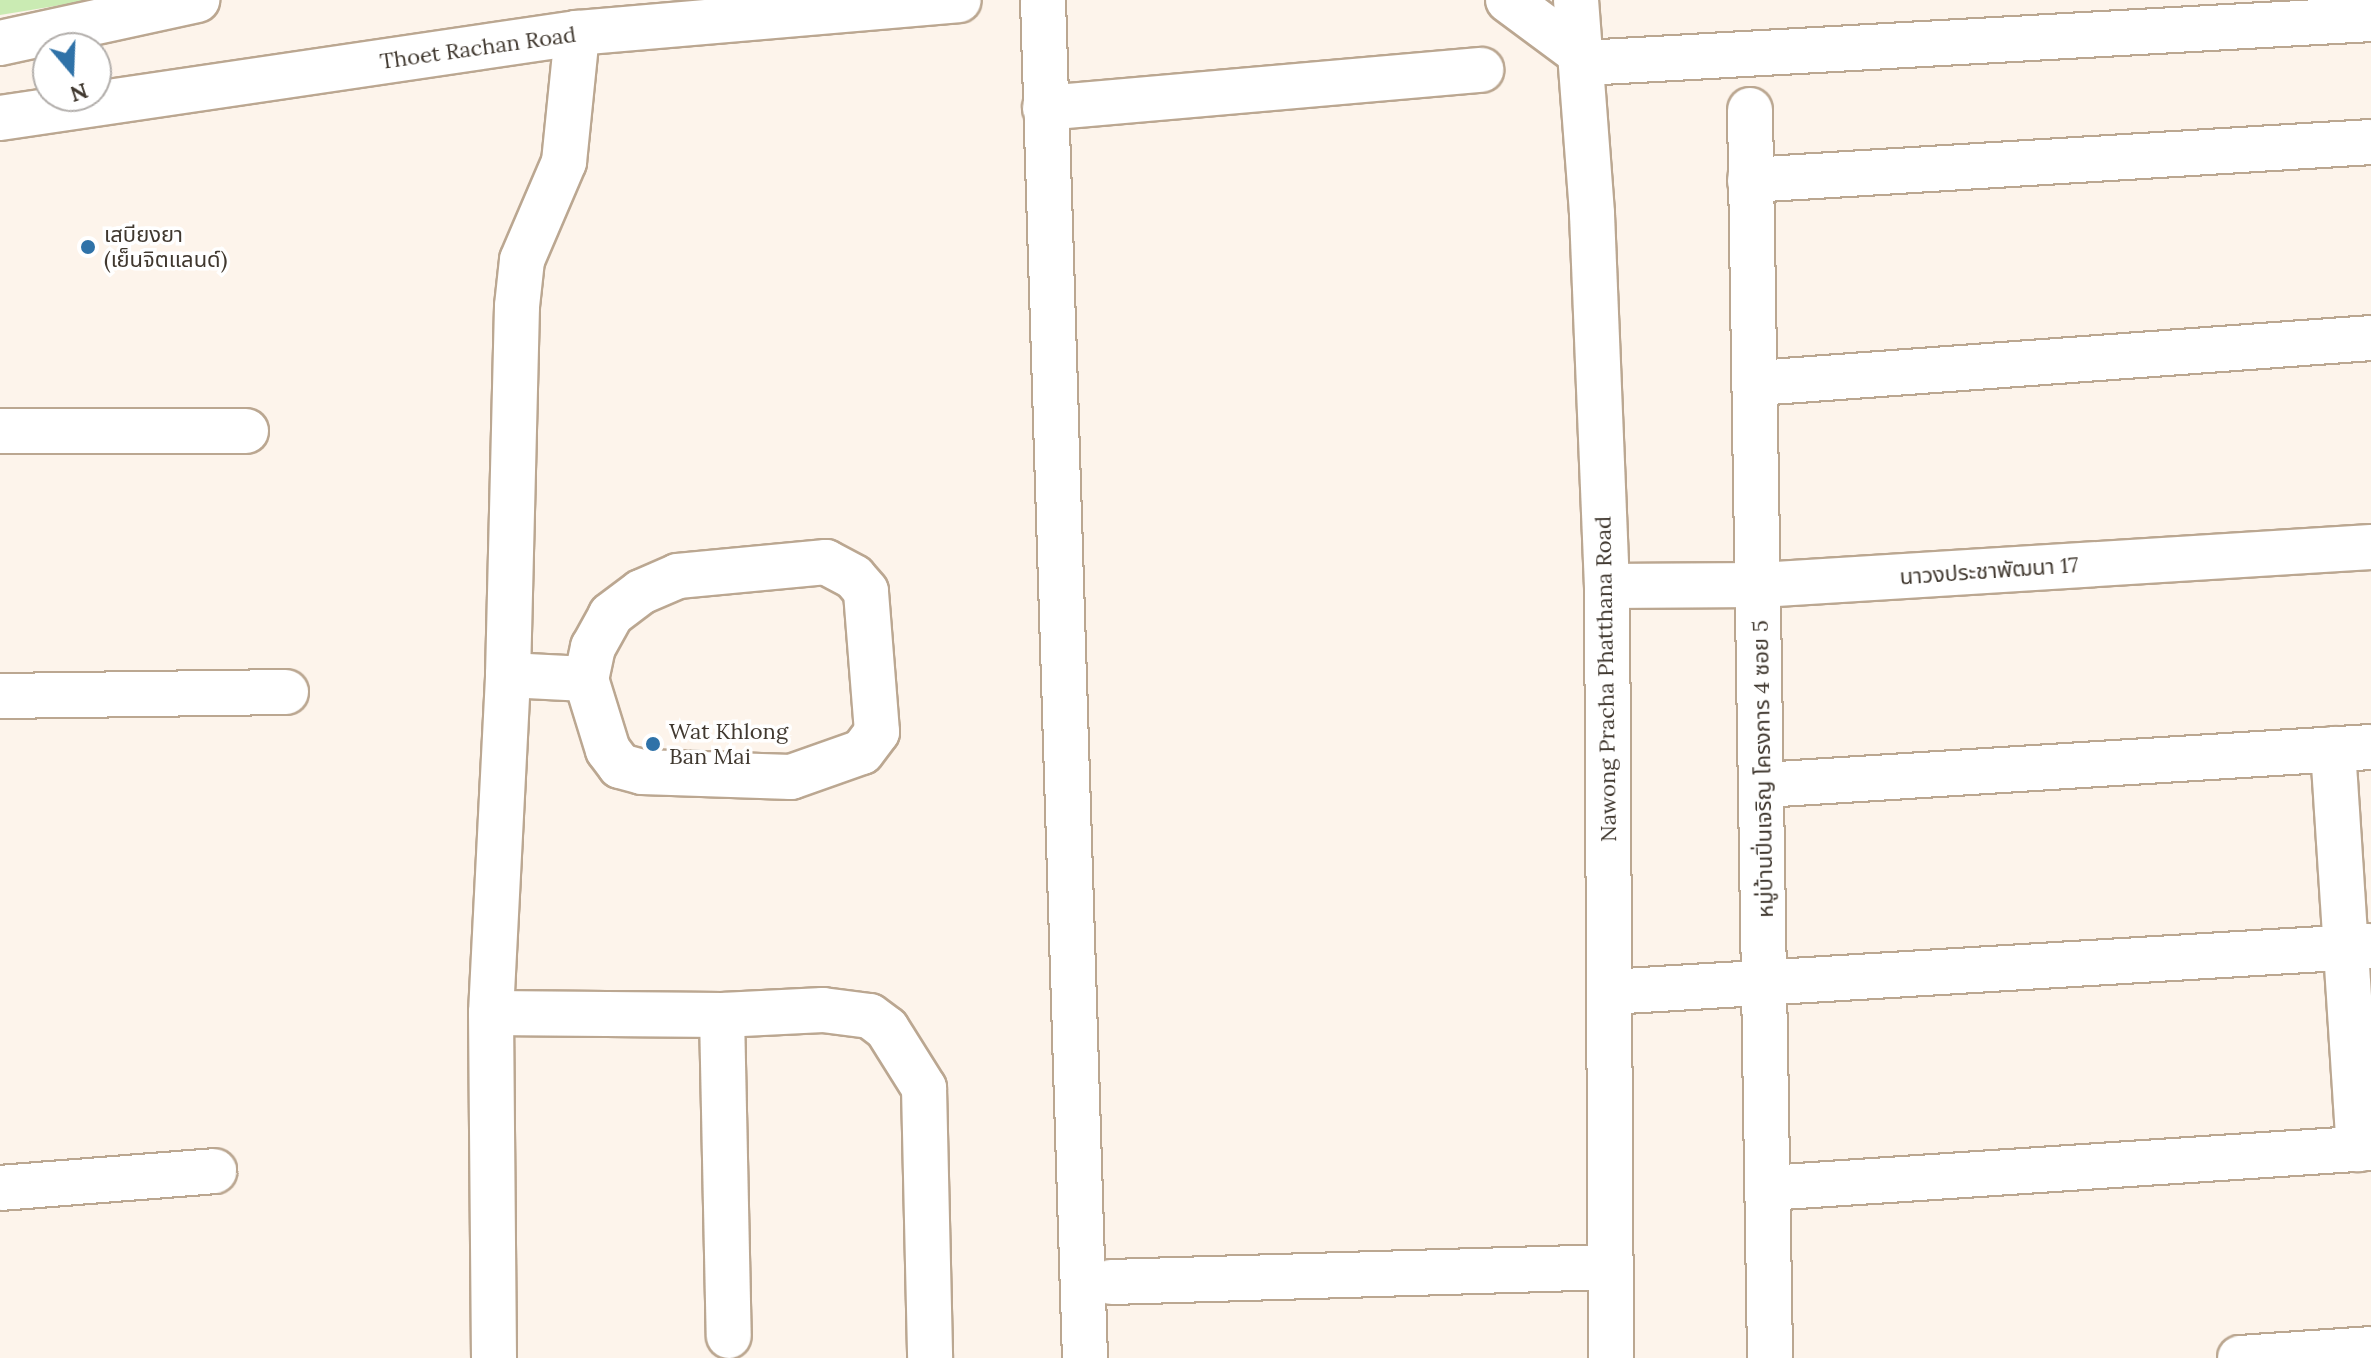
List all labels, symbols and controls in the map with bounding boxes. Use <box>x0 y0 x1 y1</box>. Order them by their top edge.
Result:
street label: Thoet Rachan Road <box>378 21 578 75</box>
north arrow <box>32 32 112 112</box>
text: N <box>67 77 92 109</box>
place label: เสบียงยา (เย็นจิตแลนด์) <box>104 221 227 272</box>
marker: เสบียงยา (เย็นจิตแลนด์) <box>79 238 97 256</box>
street label: Nawong Pracha Phatthana Road <box>1590 516 1622 842</box>
street label: นาวงประชาพัฒนา 17 <box>1899 552 2079 590</box>
street label: หมู่บ้านปิ่นเจริญ โครงการ 4 ซอย 5 <box>1747 620 1779 918</box>
place label: Wat Khlong Ban Mai <box>669 718 788 770</box>
marker: Wat Khlong Ban Mai <box>644 735 662 753</box>

